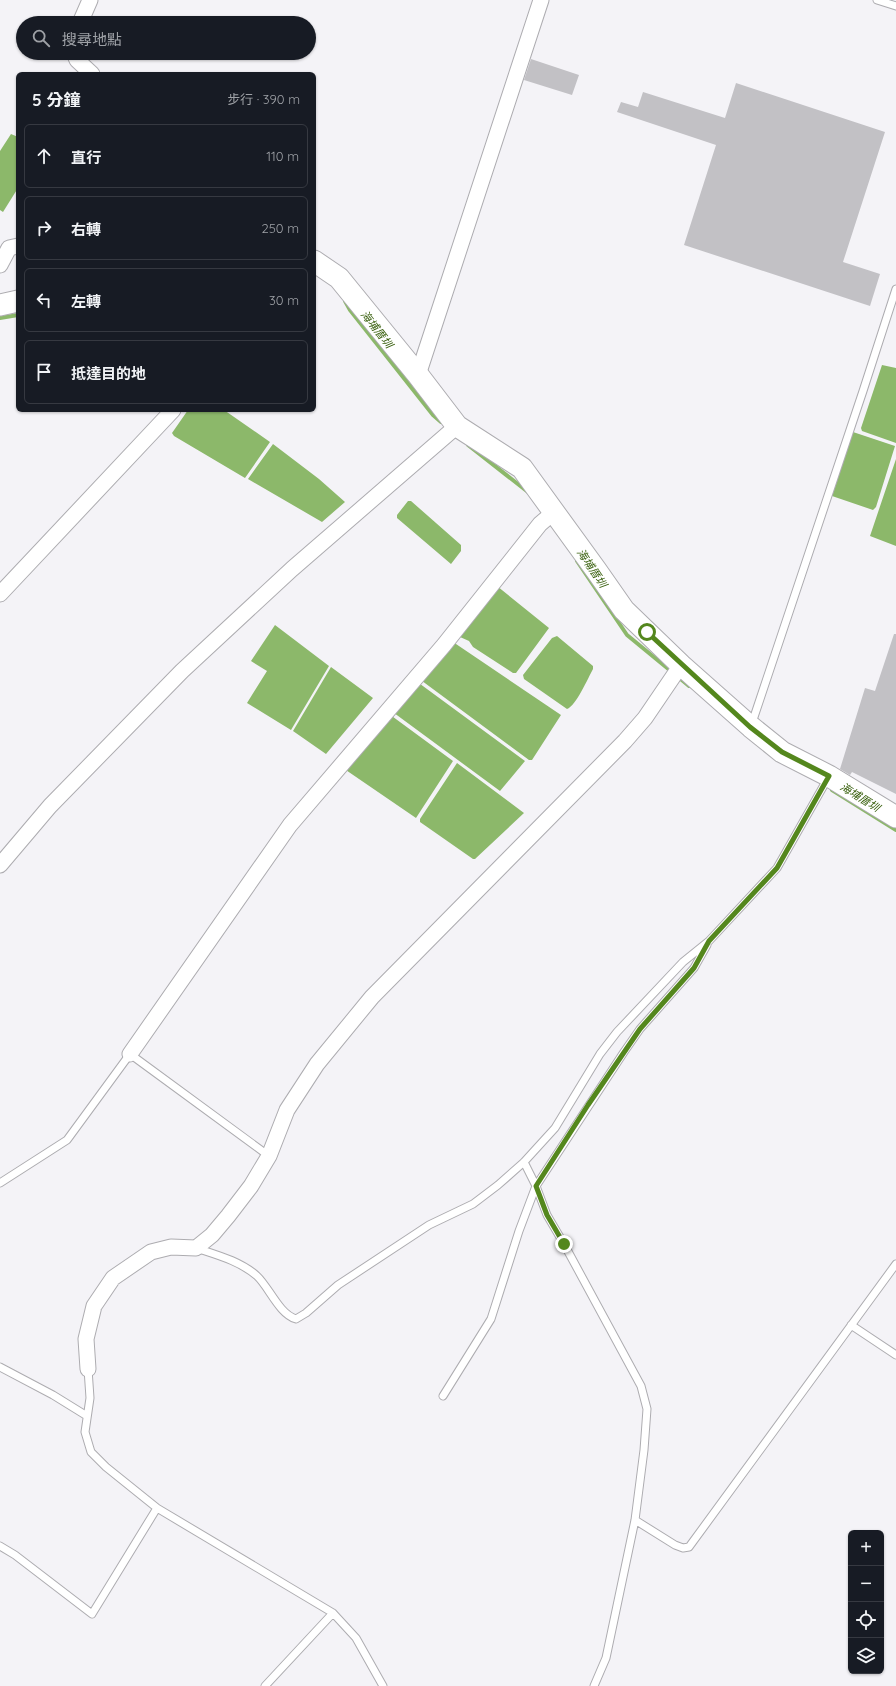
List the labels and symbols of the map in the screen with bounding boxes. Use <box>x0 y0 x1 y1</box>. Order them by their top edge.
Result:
water label: 海埔厝圳 <box>358 307 397 352</box>
water label: 海埔厝圳 <box>574 546 611 592</box>
route start <box>638 623 656 641</box>
water label: 海埔厝圳 <box>838 779 884 816</box>
route end <box>555 1235 573 1253</box>

